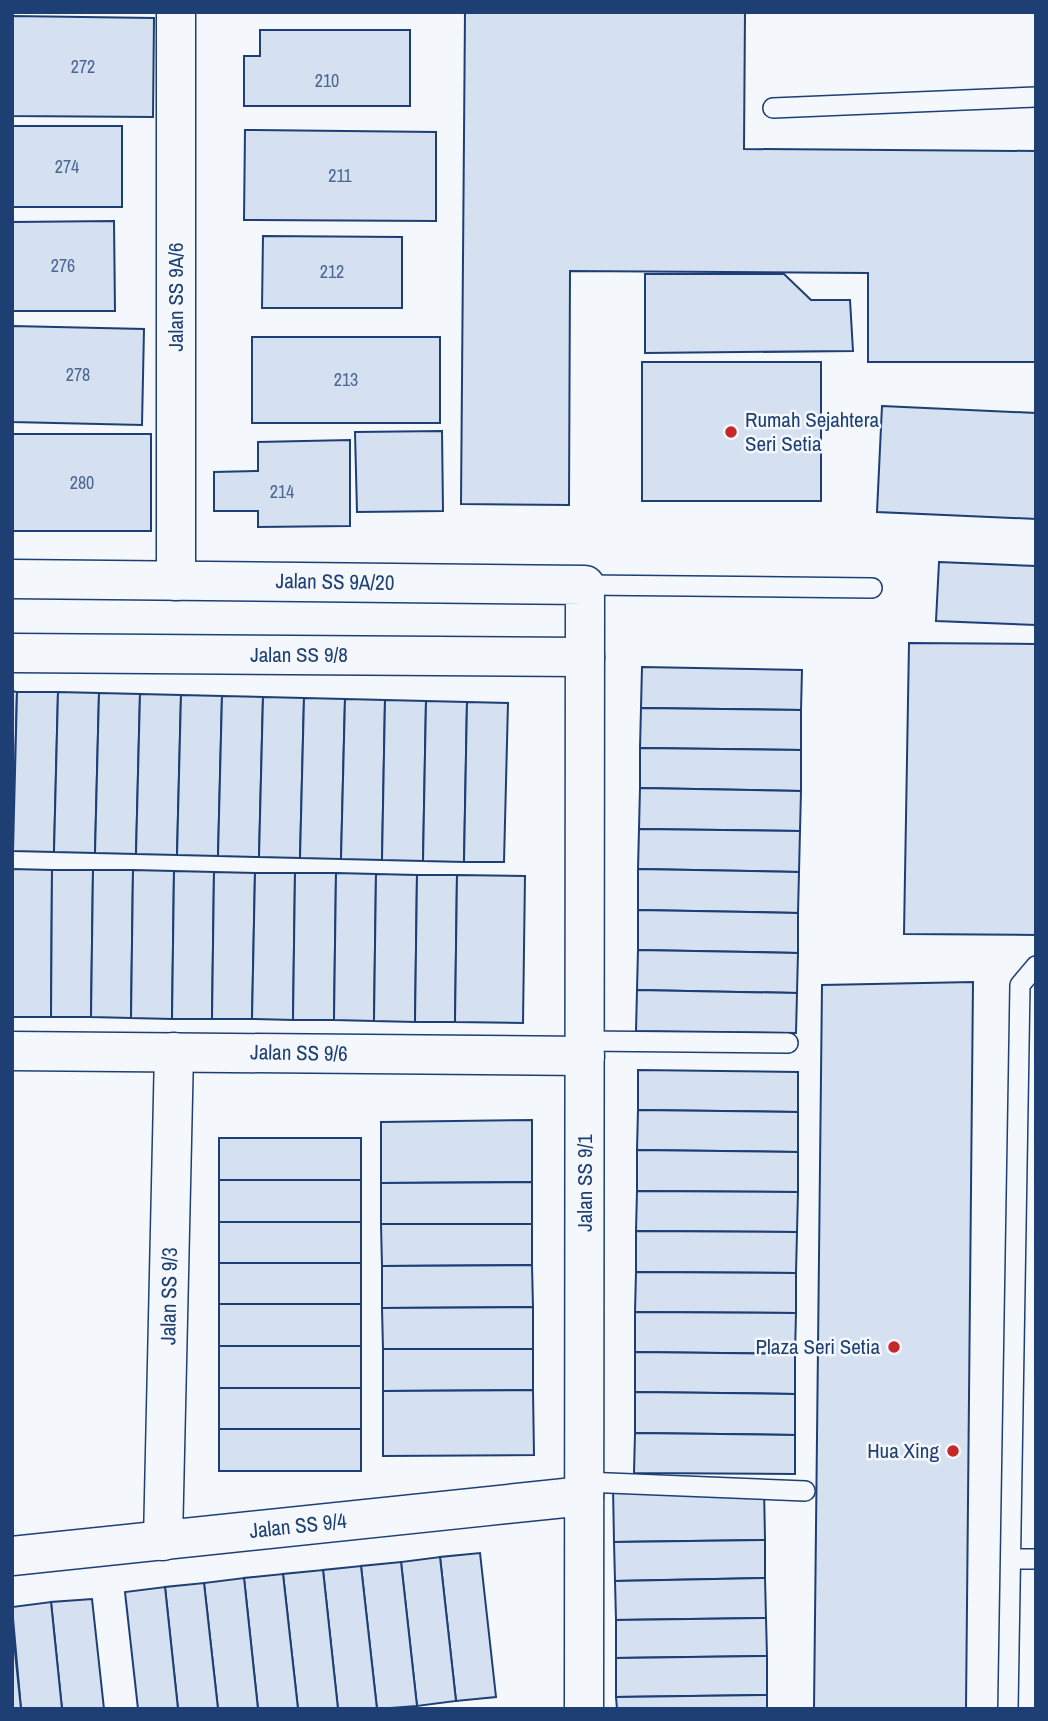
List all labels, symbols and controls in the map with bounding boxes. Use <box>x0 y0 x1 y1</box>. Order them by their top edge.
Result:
house number: 272 <box>71 54 95 79</box>
house number: 210 <box>315 68 339 93</box>
house number: 274 <box>55 154 79 179</box>
house number: 211 <box>328 163 353 188</box>
street label: Jalan SS 9A/6 <box>161 242 190 352</box>
house number: 276 <box>51 253 75 278</box>
house number: 212 <box>320 259 344 284</box>
house number: 278 <box>66 362 90 387</box>
house number: 213 <box>334 367 358 392</box>
place label: Rumah Sejahtera Seri Setia <box>745 405 879 458</box>
marker: Rumah Sejahtera Seri Setia <box>723 424 739 440</box>
house number: 280 <box>70 470 94 495</box>
house number: 214 <box>270 479 294 504</box>
street label: Jalan SS 9A/20 <box>275 566 395 597</box>
street label: Jalan SS 9/8 <box>250 640 348 669</box>
street label: Jalan SS 9/6 <box>250 1037 348 1068</box>
street label: Jalan SS 9/1 <box>570 1134 599 1232</box>
street label: Jalan SS 9/3 <box>153 1247 184 1345</box>
place label: Plaza Seri Setia <box>756 1332 880 1361</box>
marker: Plaza Seri Setia <box>886 1339 902 1355</box>
place label: Hua Xing <box>867 1436 939 1465</box>
marker: Hua Xing <box>945 1443 961 1459</box>
street label: Jalan SS 9/4 <box>248 1506 348 1545</box>

